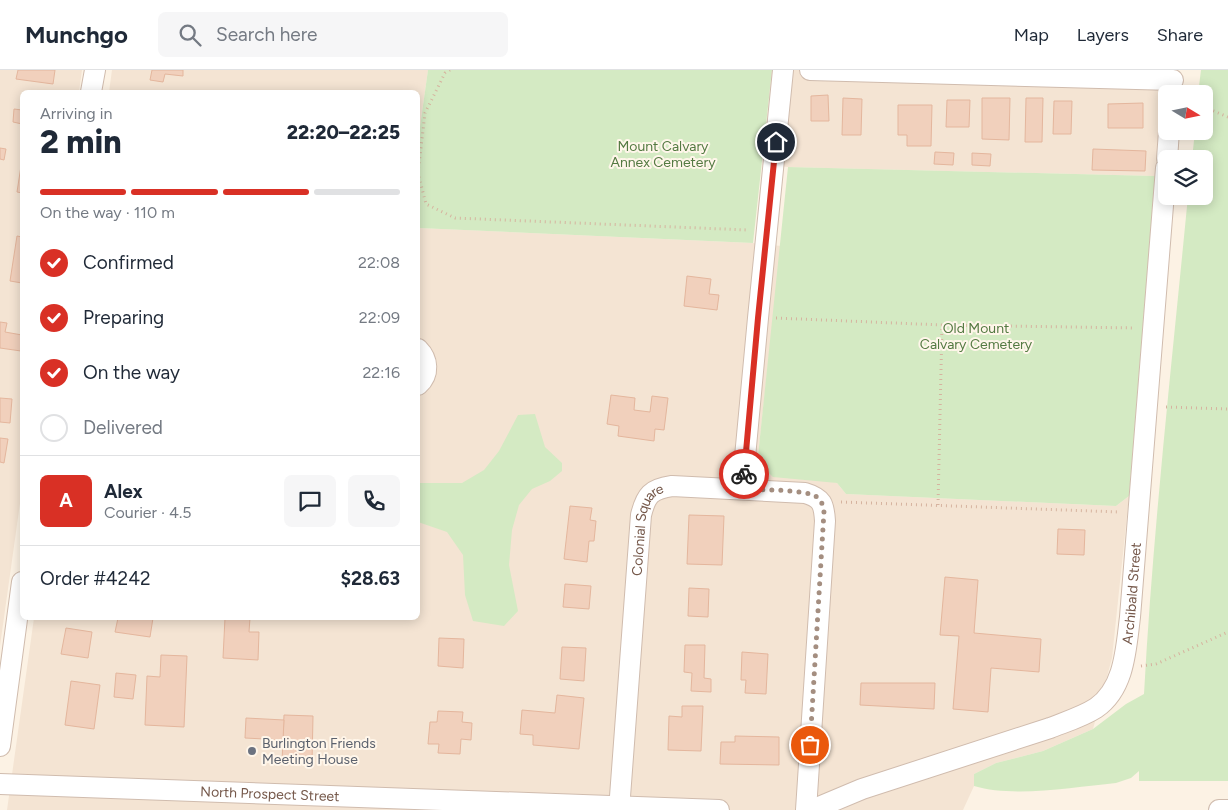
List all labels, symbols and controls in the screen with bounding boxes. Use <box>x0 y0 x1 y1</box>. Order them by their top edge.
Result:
search box <box>158 12 508 57</box>
text: Munchgo <box>25 20 128 49</box>
icon: search <box>176 21 204 49</box>
text: Search here <box>216 23 317 46</box>
text: Map <box>1014 24 1049 46</box>
text: Layers <box>1077 24 1129 46</box>
text: Share <box>1157 24 1203 46</box>
north arrow <box>1158 85 1212 140</box>
map controls <box>1158 85 1213 205</box>
text: Arriving in <box>40 104 112 123</box>
text: 22:20–22:25 <box>287 121 400 144</box>
pin <box>755 121 797 163</box>
text: 2 min <box>40 123 122 161</box>
icon: home <box>762 128 790 156</box>
park label: Mount Calvary Annex Cemetery <box>610 138 716 171</box>
button: layers <box>1158 150 1213 205</box>
text: On the way · 110 m <box>40 203 175 222</box>
icon: check <box>40 249 68 277</box>
text: Confirmed <box>83 251 174 274</box>
text: 22:08 <box>358 253 400 272</box>
icon: check <box>40 304 68 332</box>
text: Preparing <box>83 306 164 329</box>
text: 22:09 <box>359 308 400 327</box>
park label: Old Mount Calvary Cemetery <box>920 320 1033 353</box>
icon: check <box>40 359 68 387</box>
text: On the way <box>83 361 180 384</box>
text: 22:16 <box>362 363 400 382</box>
text: Delivered <box>83 416 163 439</box>
courier <box>719 449 769 499</box>
icon: bike <box>730 460 758 488</box>
button: chat <box>284 475 336 527</box>
button: phone <box>348 475 400 527</box>
street label: Colonial Square <box>628 479 666 576</box>
text: Alex <box>104 480 143 503</box>
text: A <box>59 489 73 512</box>
text: Courier · 4.5 <box>104 503 191 522</box>
street label: Archibald Street <box>1118 542 1144 645</box>
text: Order #4242 <box>40 567 151 590</box>
text: $28.63 <box>341 567 400 590</box>
pin <box>789 724 831 766</box>
icon: bag <box>796 731 824 759</box>
place label: Burlington Friends Meeting House <box>262 735 376 768</box>
marker: Burlington Friends Meeting House <box>246 745 258 757</box>
street label: North Prospect Street <box>200 783 340 805</box>

